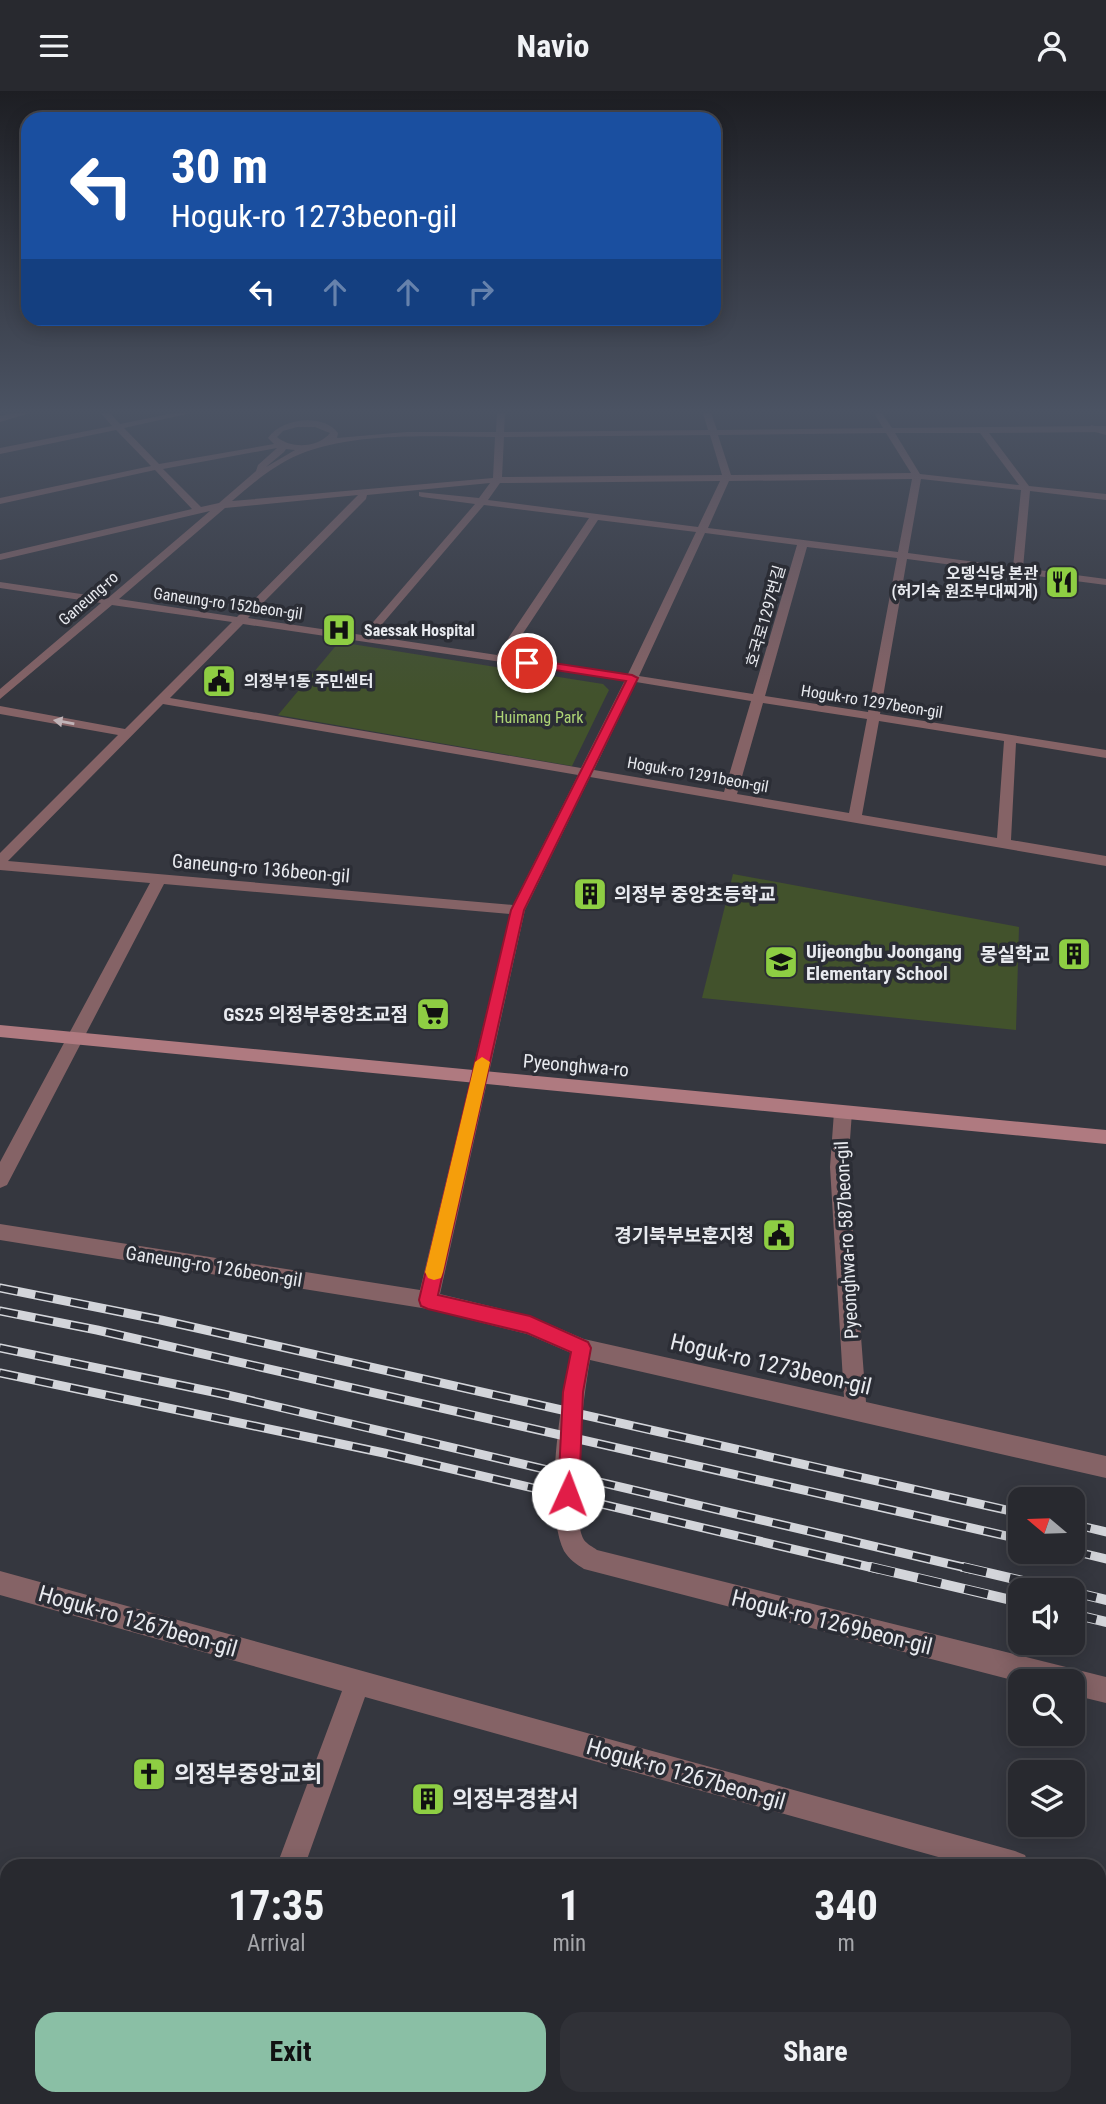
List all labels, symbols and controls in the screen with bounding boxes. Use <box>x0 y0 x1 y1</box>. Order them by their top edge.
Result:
icon: menu <box>35 27 73 65</box>
text: Navio <box>517 27 589 65</box>
icon: person <box>1033 27 1071 65</box>
text: 30 m <box>171 138 268 195</box>
icon: left <box>56 140 147 231</box>
text: Hoguk-ro 1273beon-gil <box>171 197 457 235</box>
icon: left <box>243 273 281 311</box>
icon: ahead <box>316 273 354 311</box>
icon: ahead <box>389 273 427 311</box>
icon: right <box>462 273 500 311</box>
street label: 호국로1297번길 <box>742 563 789 669</box>
restaurant icon: 오뎅식당 본관 (허기숙 원조부대찌개) <box>1043 563 1081 601</box>
place label: 오뎅식당 본관 (허기숙 원조부대찌개) <box>891 564 1038 601</box>
street label: Ganeung-ro <box>55 567 122 629</box>
street label: Ganeung-ro 152beon-gil <box>152 584 304 623</box>
hospital icon: Saessak Hospital <box>320 611 358 649</box>
place label: Saessak Hospital <box>364 621 475 640</box>
pin <box>497 633 557 693</box>
icon: arrive <box>508 644 546 682</box>
public building icon: 의정부1동 주민센터 <box>200 662 238 700</box>
place label: 의정부1동 주민센터 <box>244 672 374 691</box>
street label: Hoguk-ro 1297beon-gil <box>800 681 944 722</box>
park label: Huimang Park <box>495 708 584 727</box>
one-way arrow <box>53 716 75 727</box>
street label: Hoguk-ro 1291beon-gil <box>626 753 770 796</box>
street label: Ganeung-ro 136beon-gil <box>171 849 351 888</box>
building icon: 의정부 중앙초등학교 <box>571 875 609 913</box>
place label: 의정부 중앙초등학교 <box>614 883 776 906</box>
building icon: 몽실학교 <box>1055 935 1093 973</box>
place label: Uijeongbu Joongang Elementary School <box>806 940 962 985</box>
school or university icon: Uijeongbu Joongang Elementary School <box>762 943 800 981</box>
place label: 몽실학교 <box>980 943 1050 966</box>
supermarket icon: GS25 의정부중앙초교점 <box>414 995 452 1033</box>
place label: GS25 의정부중앙초교점 <box>223 1003 408 1026</box>
street label: Pyeonghwa-ro <box>522 1049 630 1082</box>
street label: Pyeonghwa-ro 587beon-gil <box>830 1140 863 1340</box>
public building icon: 경기북부보훈지청 <box>760 1216 798 1254</box>
place label: 경기북부보훈지청 <box>614 1224 754 1247</box>
street label: Ganeung-ro 126beon-gil <box>124 1241 304 1292</box>
street label: Hoguk-ro 1273beon-gil <box>668 1328 874 1401</box>
position arrow <box>531 1457 605 1531</box>
north arrow <box>1008 1487 1085 1565</box>
map controls <box>1008 1487 1085 1837</box>
button: sound <box>1008 1578 1085 1655</box>
street label: Hoguk-ro 1267beon-gil <box>35 1580 240 1663</box>
street label: Hoguk-ro 1269beon-gil <box>729 1584 935 1660</box>
button: search <box>1008 1669 1085 1746</box>
street label: Hoguk-ro 1267beon-gil <box>583 1733 788 1816</box>
church icon: 의정부중앙교회 <box>130 1755 168 1793</box>
button: layers <box>1008 1760 1085 1837</box>
place label: 의정부중앙교회 <box>174 1761 322 1788</box>
building icon: 의정부경찰서 <box>409 1780 447 1818</box>
place label: 의정부경찰서 <box>452 1786 579 1813</box>
text: 17:35 <box>228 1881 324 1930</box>
text: 1 <box>559 1881 580 1930</box>
text: 340 <box>814 1881 878 1930</box>
text: Arrival <box>247 1930 305 1957</box>
text: min <box>552 1930 586 1957</box>
text: m <box>837 1930 855 1957</box>
button: Exit <box>35 2012 546 2092</box>
button: Share <box>560 2012 1071 2092</box>

